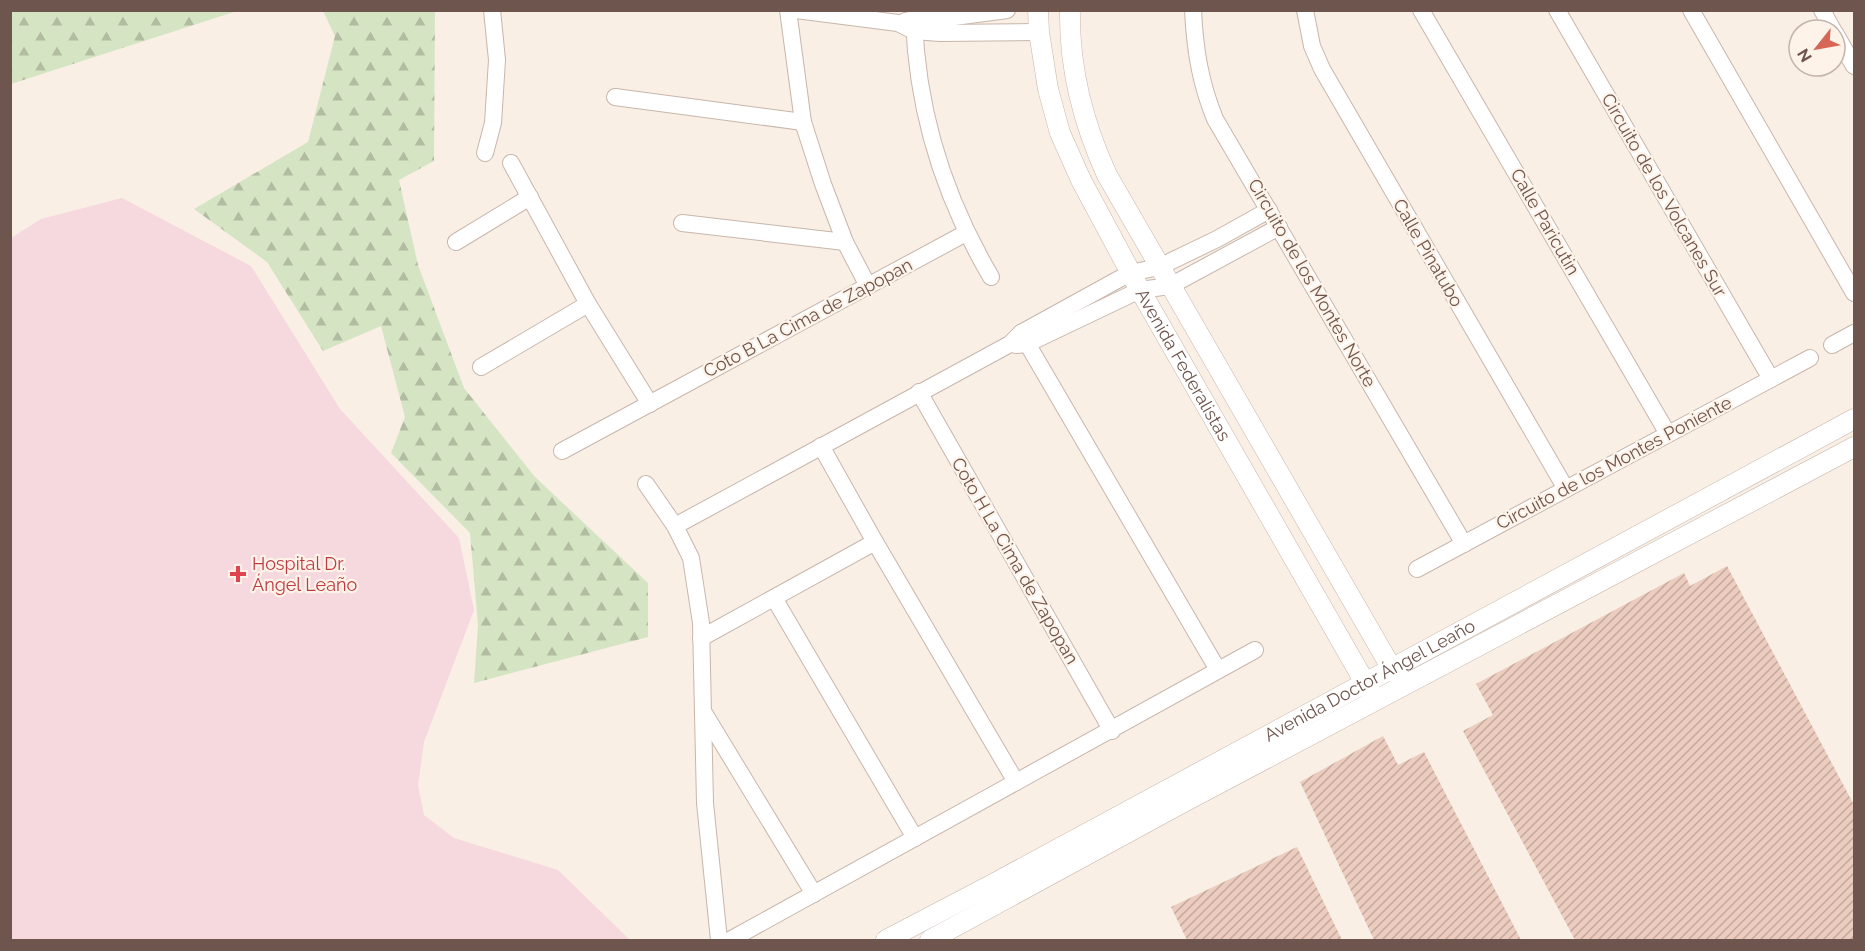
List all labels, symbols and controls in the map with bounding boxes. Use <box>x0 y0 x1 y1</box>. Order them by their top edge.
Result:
north arrow <box>1787 18 1847 78</box>
text: N <box>1793 45 1816 66</box>
street label: Circuito de los Volcanes Sur <box>1598 89 1732 301</box>
street label: Calle Paricutin <box>1507 165 1584 279</box>
street label: Circuito de los Montes Norte <box>1244 175 1381 391</box>
street label: Calle Pinatubo <box>1389 195 1468 311</box>
street label: Coto B La Cima de Zapopan <box>700 253 916 382</box>
street label: Avenida Federalistas <box>1131 285 1235 445</box>
street label: Circuito de los Montes Poniente <box>1493 391 1735 534</box>
street label: Coto H La Cima de Zapopan <box>948 454 1083 668</box>
place label: Hospital Dr. Ángel Leaño <box>252 553 357 595</box>
marker: Hospital Dr. Ángel Leaño <box>229 565 247 583</box>
street label: Avenida Doctor Ángel Leaño <box>1260 614 1479 746</box>

